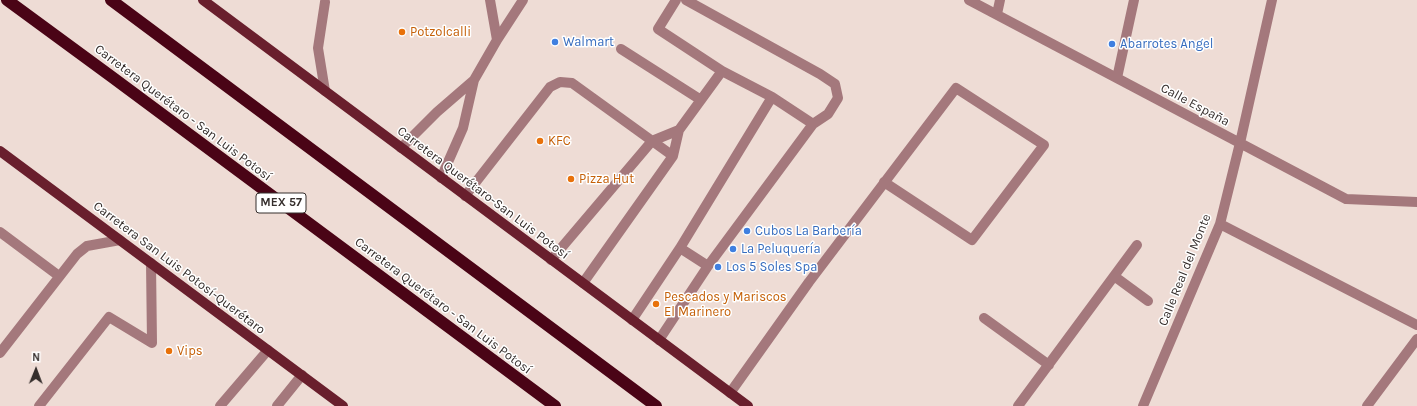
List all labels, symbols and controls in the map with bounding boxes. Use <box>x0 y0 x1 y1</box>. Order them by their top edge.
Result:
place label: Potzolcalli <box>410 24 471 40</box>
marker: Potzolcalli <box>397 27 407 37</box>
place label: Walmart <box>563 34 614 50</box>
place label: Abarrotes Angel <box>1120 36 1213 52</box>
marker: Walmart <box>550 37 560 47</box>
marker: Abarrotes Angel <box>1107 39 1117 49</box>
street label: Carretera Querétaro - San Luis Potosí <box>92 41 274 185</box>
street label: Calle España <box>1158 80 1232 130</box>
street label: Carretera Querétaro-San Luis Potosí <box>394 123 572 263</box>
place label: KFC <box>548 133 571 149</box>
marker: KFC <box>535 136 545 146</box>
place label: Pizza Hut <box>579 171 634 187</box>
marker: Pizza Hut <box>566 174 576 184</box>
road number: MEX 57 <box>256 193 306 213</box>
street label: Carretera San Luis Potosí-Querétaro <box>90 198 268 338</box>
street label: Calle Real del Monte <box>1155 212 1215 328</box>
place label: Cubos La Barbería <box>755 223 862 239</box>
marker: Cubos La Barbería <box>742 226 752 236</box>
street label: Carretera Querétaro - San Luis Potosí <box>352 234 534 378</box>
place label: La Peluquería <box>741 241 821 257</box>
marker: La Peluquería <box>728 244 738 254</box>
place label: Los 5 Soles Spa <box>726 259 817 275</box>
marker: Los 5 Soles Spa <box>713 262 723 272</box>
place label: Pescados y Mariscos El Marinero <box>664 289 787 320</box>
marker: Pescados y Mariscos El Marinero <box>651 299 661 309</box>
place label: Vips <box>177 343 203 359</box>
marker: Vips <box>164 346 174 356</box>
north arrow <box>16 350 56 390</box>
text: N <box>32 351 40 364</box>

